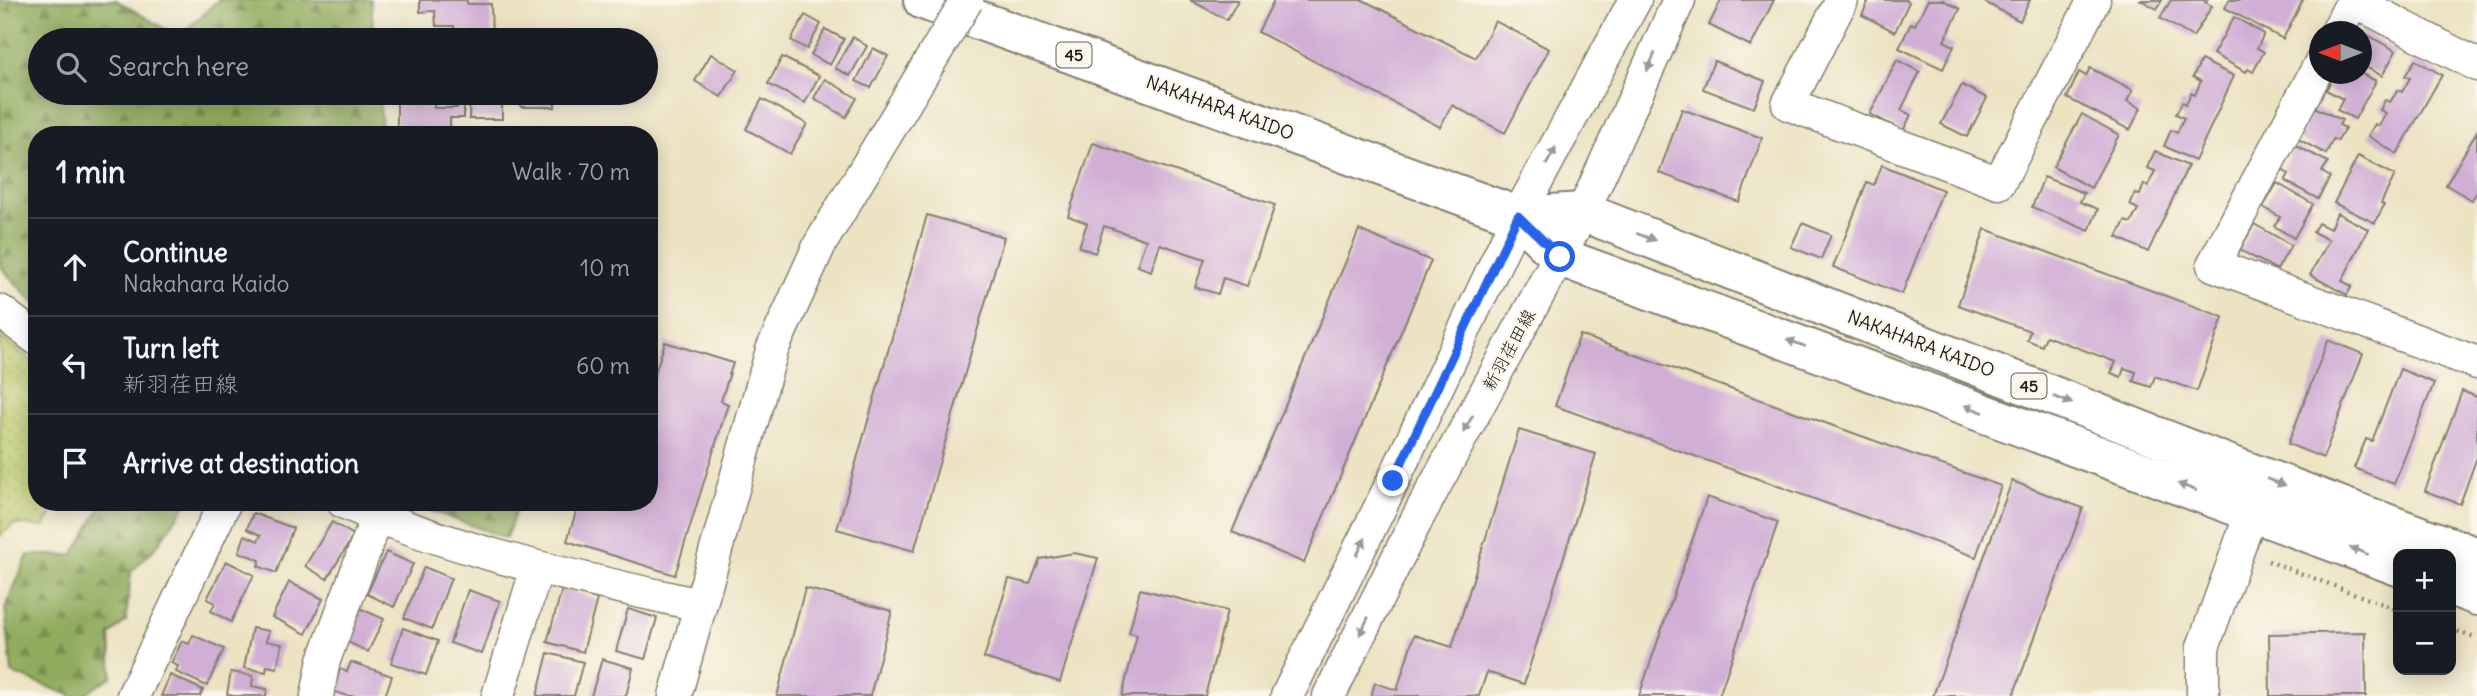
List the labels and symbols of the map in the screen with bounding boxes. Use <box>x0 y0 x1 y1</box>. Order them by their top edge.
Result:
north arrow <box>2309 21 2372 84</box>
road number: 45 <box>1056 42 1092 68</box>
one-way arrow <box>1645 52 1656 72</box>
street label: NAKAHARA KAIDO <box>1143 70 1297 145</box>
one-way arrow <box>1545 146 1557 166</box>
one-way arrow <box>1636 231 1657 242</box>
route start <box>1544 241 1575 272</box>
street label: 新羽荏田線 <box>1477 305 1540 395</box>
street label: NAKAHARA KAIDO <box>1844 305 1998 382</box>
one-way arrow <box>1785 338 1806 349</box>
road number: 45 <box>2011 374 2046 398</box>
one-way arrow <box>2053 394 2074 405</box>
one-way arrow <box>1963 403 1984 414</box>
one-way arrow <box>1462 414 1474 434</box>
route end <box>1377 465 1408 496</box>
one-way arrow <box>2265 477 2286 488</box>
one-way arrow <box>2177 481 2198 492</box>
one-way arrow <box>1355 537 1366 557</box>
one-way arrow <box>2349 546 2370 557</box>
one-way arrow <box>1358 616 1369 636</box>

